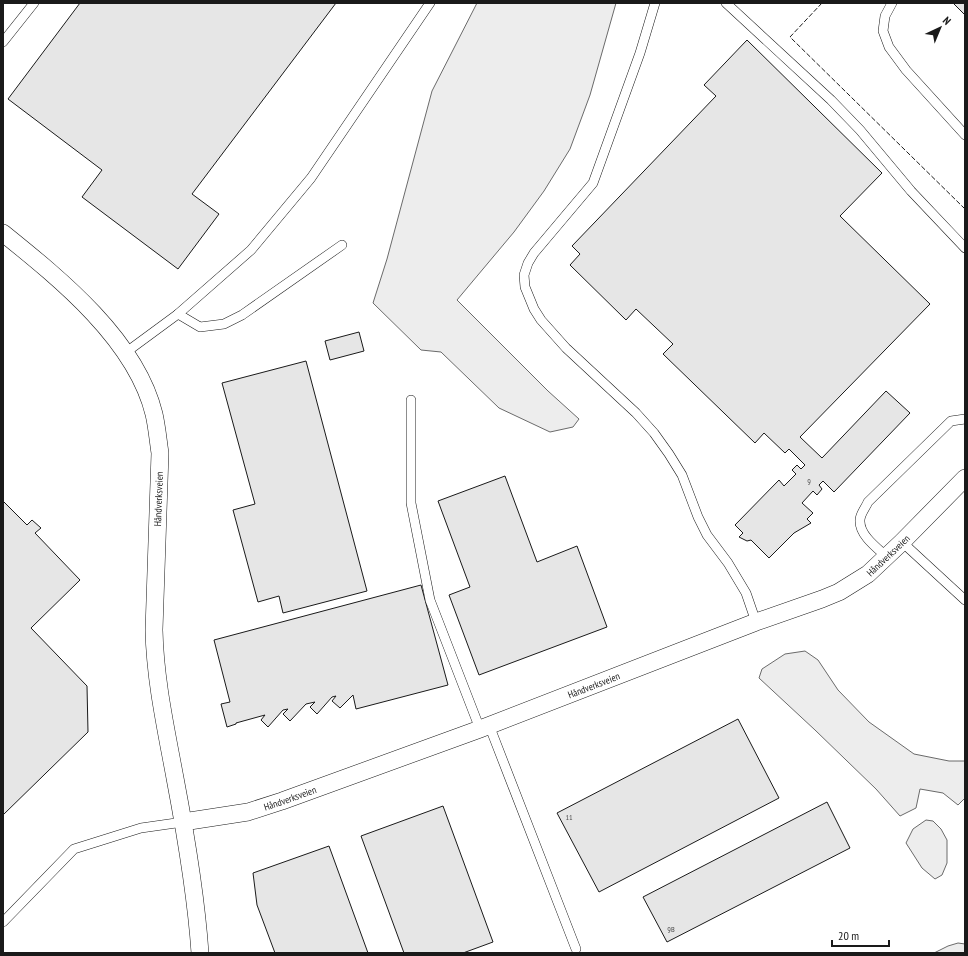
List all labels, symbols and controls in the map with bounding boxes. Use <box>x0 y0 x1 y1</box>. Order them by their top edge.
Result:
north arrow <box>920 8 960 48</box>
text: N <box>940 14 954 28</box>
street label: Håndverksveien <box>151 471 166 527</box>
house number: 9 <box>807 476 811 486</box>
street label: Håndverksveien <box>864 532 913 579</box>
street label: Håndverksveien <box>566 669 622 701</box>
street label: Håndverksveien <box>262 783 318 813</box>
house number: 11 <box>565 812 573 822</box>
scale bar <box>832 922 889 948</box>
house number: 9B <box>667 924 675 934</box>
text: 20 m <box>838 928 859 943</box>

